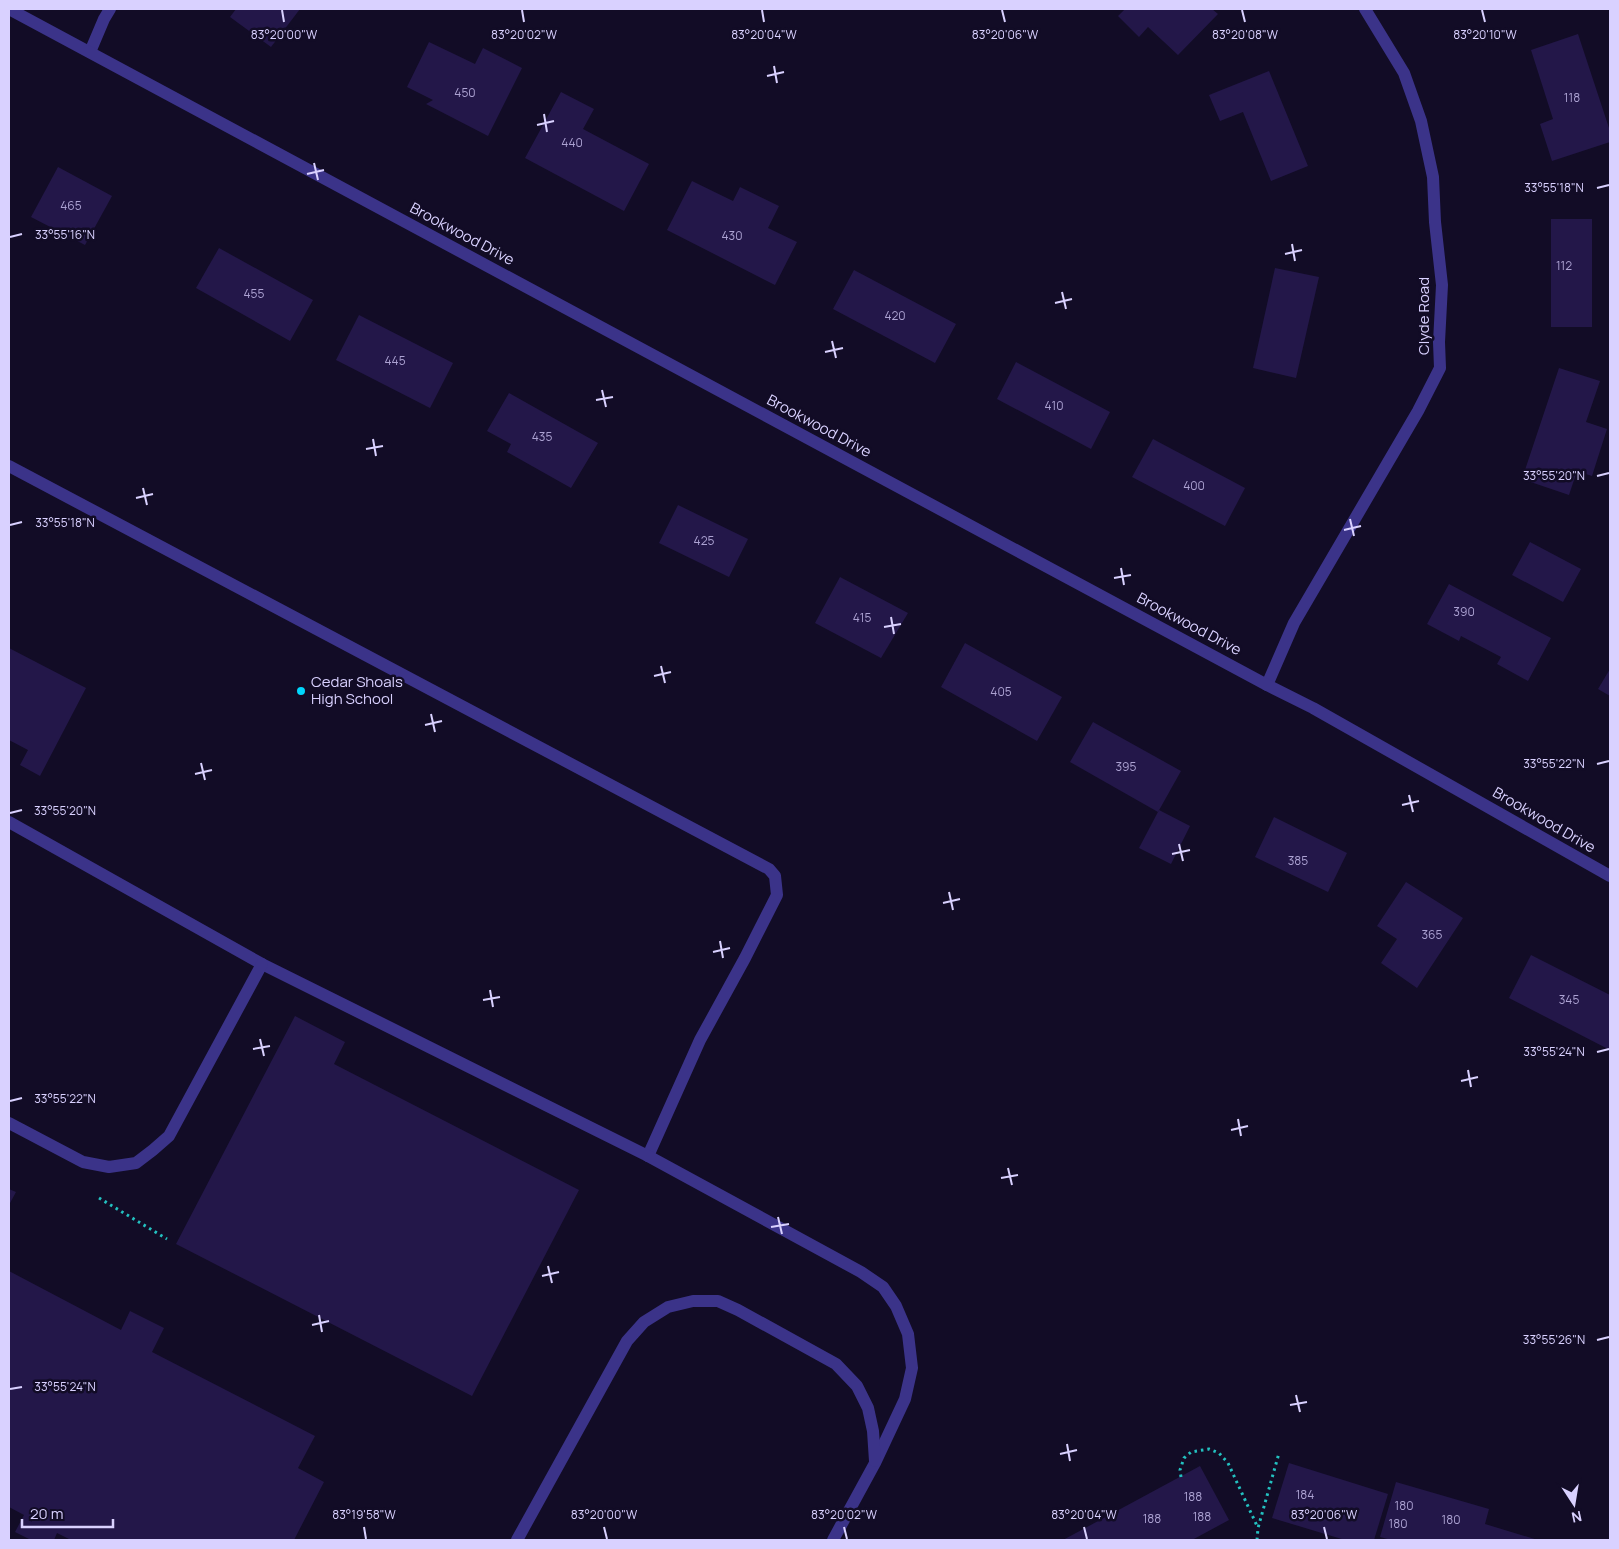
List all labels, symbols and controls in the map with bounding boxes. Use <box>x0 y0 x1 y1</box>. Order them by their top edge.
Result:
text: 83°20'00"W <box>251 26 318 43</box>
text: 83°20'02"W <box>491 26 558 43</box>
text: 83°20'04"W <box>731 26 798 43</box>
text: 83°20'06"W <box>972 26 1039 43</box>
text: 83°20'08"W <box>1212 26 1279 43</box>
text: 83°20'10"W <box>1453 26 1518 43</box>
house number: 450 <box>454 84 476 101</box>
house number: 118 <box>1564 89 1580 106</box>
house number: 440 <box>561 134 583 151</box>
text: 33°55'18"N <box>1524 179 1584 196</box>
house number: 465 <box>60 197 82 214</box>
street label: Brookwood Drive <box>406 197 518 270</box>
text: 33°55'16"N <box>35 226 95 243</box>
house number: 430 <box>721 227 743 244</box>
house number: 112 <box>1556 257 1572 274</box>
street label: Clyde Road <box>1413 277 1434 355</box>
house number: 455 <box>244 285 265 302</box>
house number: 420 <box>884 307 906 324</box>
house number: 445 <box>384 352 406 369</box>
street label: Brookwood Drive <box>763 389 875 462</box>
house number: 410 <box>1044 397 1064 414</box>
house number: 435 <box>532 428 552 445</box>
text: 33°55'20"N <box>1523 467 1585 484</box>
house number: 400 <box>1183 477 1205 494</box>
text: 33°55'18"N <box>35 514 95 531</box>
house number: 425 <box>694 532 714 549</box>
street label: Brookwood Drive <box>1133 587 1245 660</box>
house number: 390 <box>1453 603 1475 620</box>
house number: 415 <box>853 609 871 626</box>
place label: Cedar Shoals High School <box>311 671 403 709</box>
house number: 405 <box>990 683 1012 700</box>
marker: Cedar Shoals High School <box>295 685 307 697</box>
text: 33°55'22"N <box>1523 755 1585 772</box>
house number: 395 <box>1115 758 1137 775</box>
street label: Brookwood Drive <box>1489 782 1600 858</box>
text: 33°55'20"N <box>34 802 96 819</box>
house number: 385 <box>1288 852 1308 869</box>
house number: 365 <box>1421 926 1443 943</box>
house number: 345 <box>1559 991 1579 1008</box>
text: 33°55'24"N <box>1523 1043 1585 1060</box>
text: 33°55'22"N <box>34 1090 96 1107</box>
text: 33°55'26"N <box>1523 1331 1585 1348</box>
text: 33°55'24"N <box>34 1378 96 1395</box>
north arrow <box>1549 1479 1599 1529</box>
house number: 184 <box>1296 1486 1314 1503</box>
house number: 188 <box>1184 1488 1202 1505</box>
scale bar <box>22 1496 114 1528</box>
house number: 180 <box>1395 1497 1413 1514</box>
text: 20 m <box>30 1503 63 1524</box>
text: 83°19'58"W <box>332 1506 397 1523</box>
text: 83°20'00"W <box>571 1506 638 1523</box>
text: 83°20'02"W <box>811 1506 878 1523</box>
text: 83°20'04"W <box>1051 1506 1118 1523</box>
text: 83°20'06"W <box>1291 1506 1358 1523</box>
text: N <box>1570 1507 1584 1528</box>
house number: 188 <box>1193 1508 1211 1525</box>
house number: 188 <box>1143 1510 1161 1527</box>
house number: 180 <box>1442 1511 1460 1528</box>
house number: 180 <box>1389 1515 1407 1532</box>

